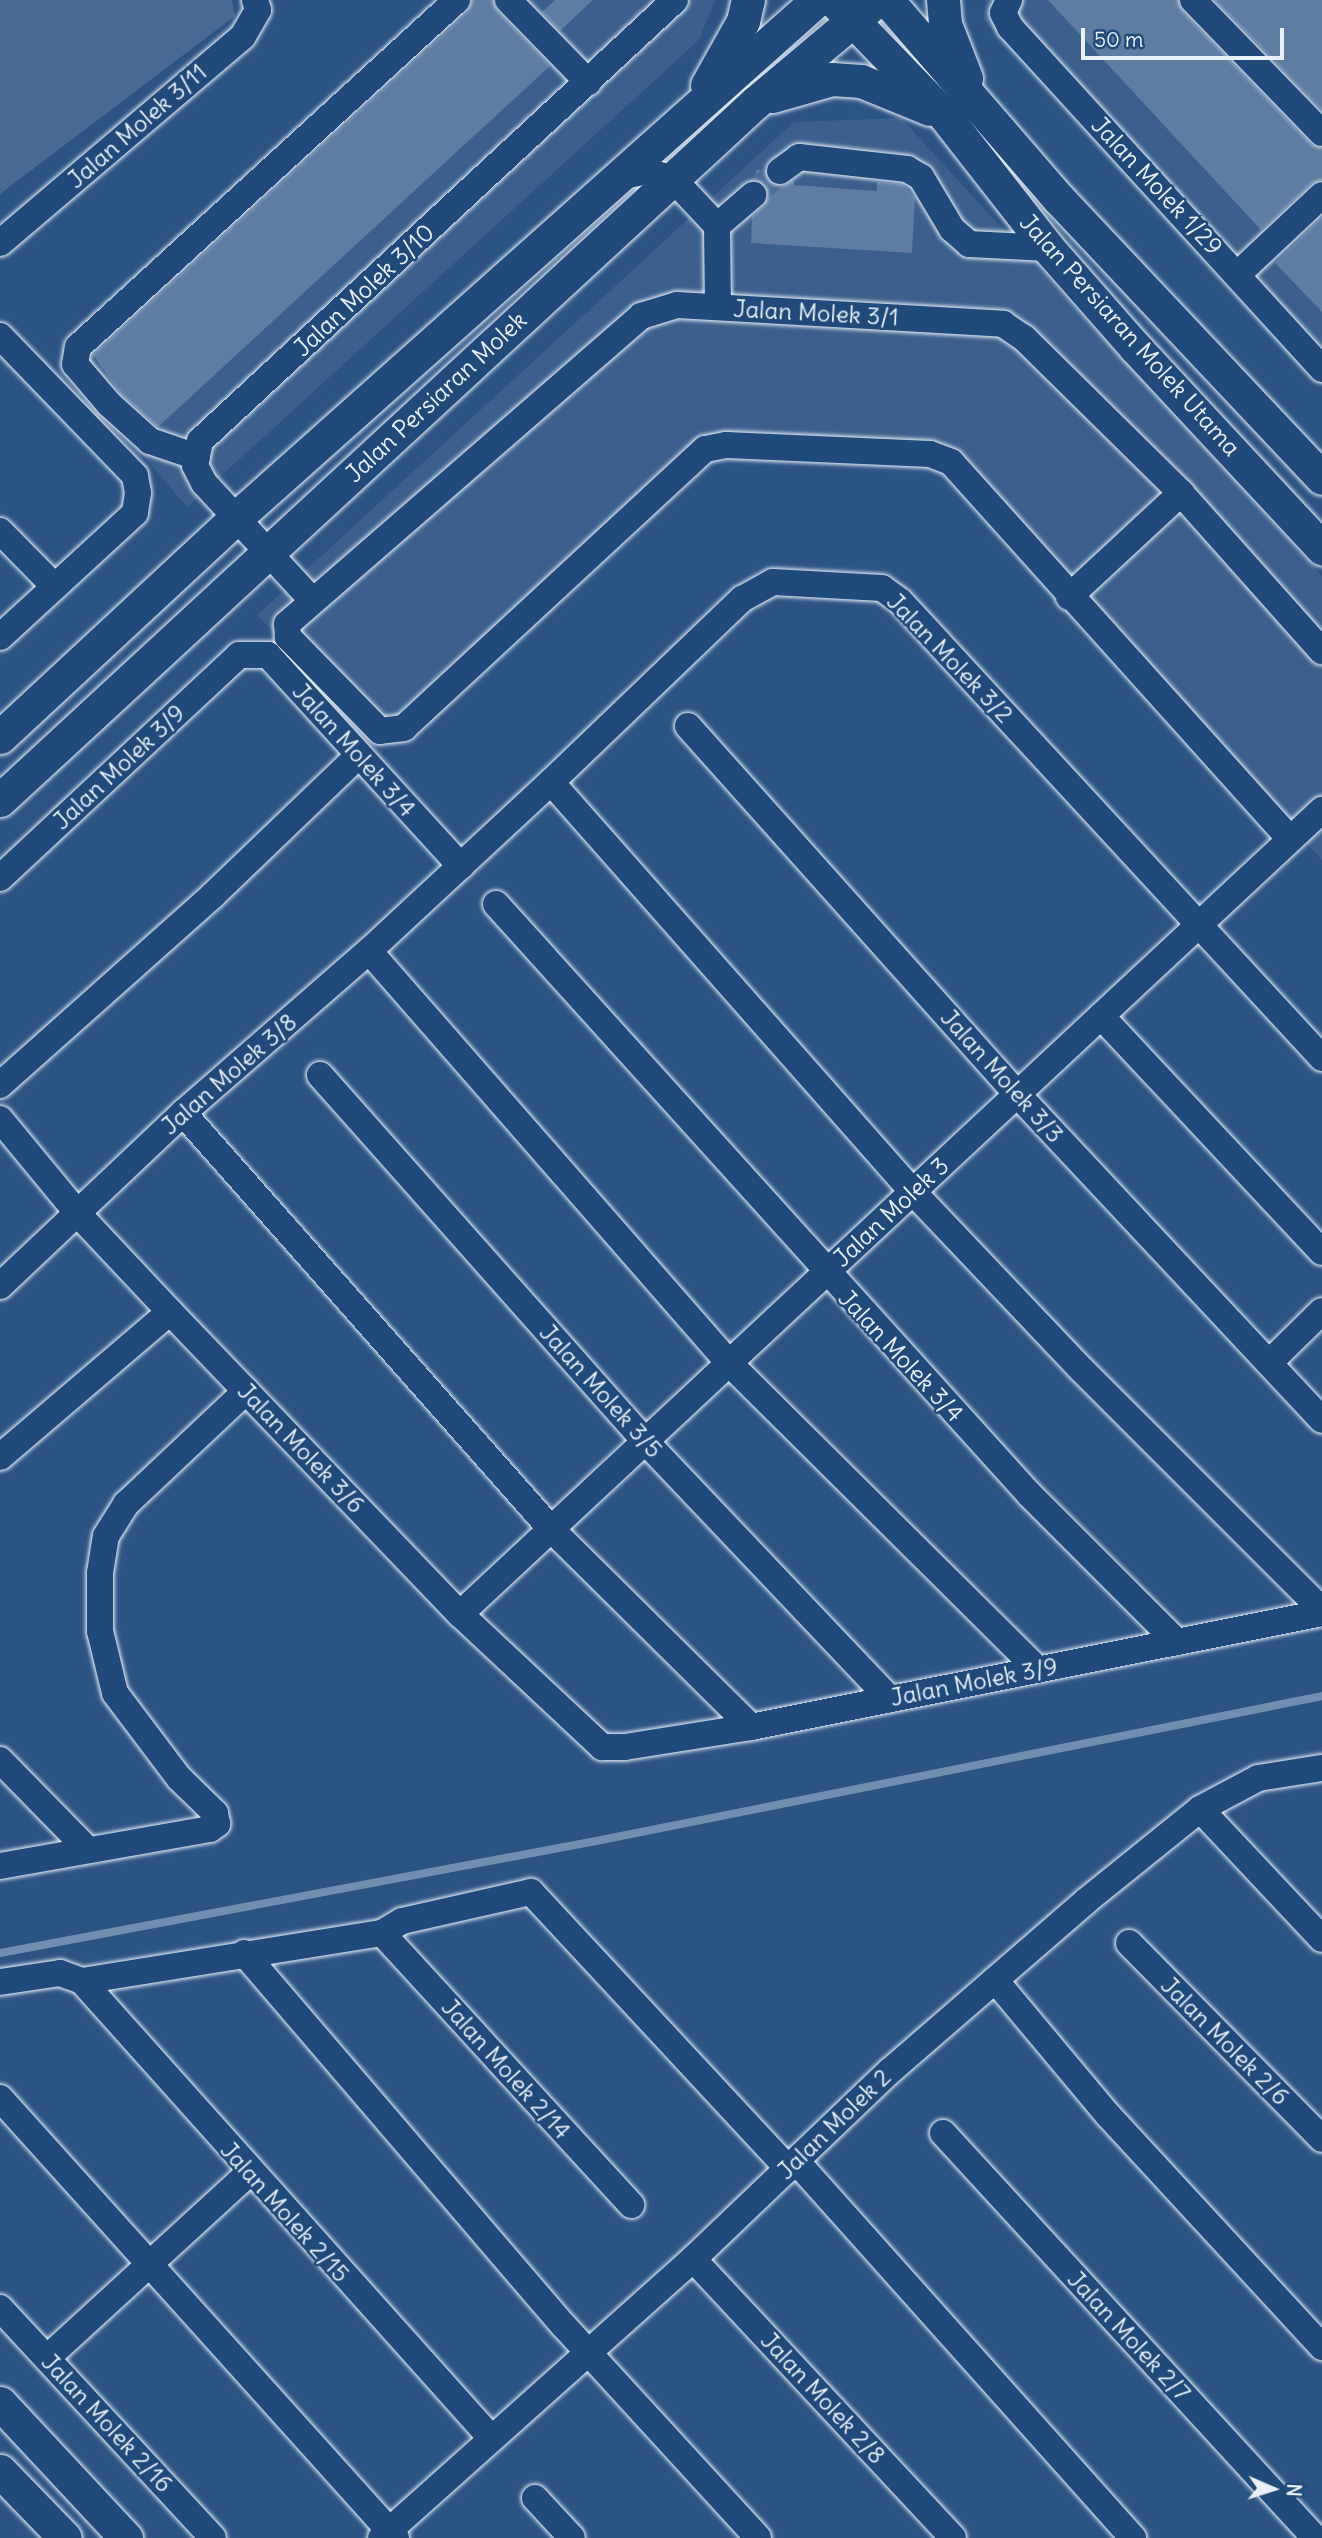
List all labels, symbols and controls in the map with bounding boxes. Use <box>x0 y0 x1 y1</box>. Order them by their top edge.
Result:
scale bar <box>1084 14 1287 58</box>
text: 50 m <box>1094 26 1143 53</box>
street label: Jalan Molek 3/11 <box>62 58 212 194</box>
street label: Jalan Molek 1/29 <box>1086 111 1228 261</box>
street label: Jalan Persiaran Molek Utama <box>1014 208 1246 462</box>
street label: Jalan Molek 3/10 <box>288 218 440 362</box>
street label: Jalan Molek 3/1 <box>733 294 899 332</box>
street label: Jalan Persiaran Molek <box>340 306 532 488</box>
street label: Jalan Molek 3/2 <box>881 587 1019 729</box>
street label: Jalan Molek 3/4 <box>286 677 422 823</box>
street label: Jalan Molek 3/9 <box>47 699 191 835</box>
street label: Jalan Molek 3/3 <box>935 1003 1069 1149</box>
street label: Jalan Molek 3/8 <box>156 1007 302 1141</box>
street label: Jalan Molek 3 <box>827 1151 955 1273</box>
street label: Jalan Molek 3/4 <box>833 1284 969 1428</box>
street label: Jalan Molek 3/5 <box>534 1318 668 1464</box>
street label: Jalan Molek 3/6 <box>232 1377 370 1519</box>
street label: Jalan Molek 3/9 <box>888 1652 1060 1712</box>
street label: Jalan Molek 2/6 <box>1155 1971 1295 2111</box>
street label: Jalan Molek 2/14 <box>435 1993 577 2145</box>
street label: Jalan Molek 2 <box>771 2063 897 2185</box>
street label: Jalan Molek 2/15 <box>214 2136 356 2288</box>
street label: Jalan Molek 2/7 <box>1061 2265 1197 2407</box>
street label: Jalan Molek 2/8 <box>755 2326 891 2470</box>
street label: Jalan Molek 2/16 <box>35 2348 179 2498</box>
north arrow <box>1238 2454 1308 2524</box>
text: N <box>1282 2483 1306 2497</box>

